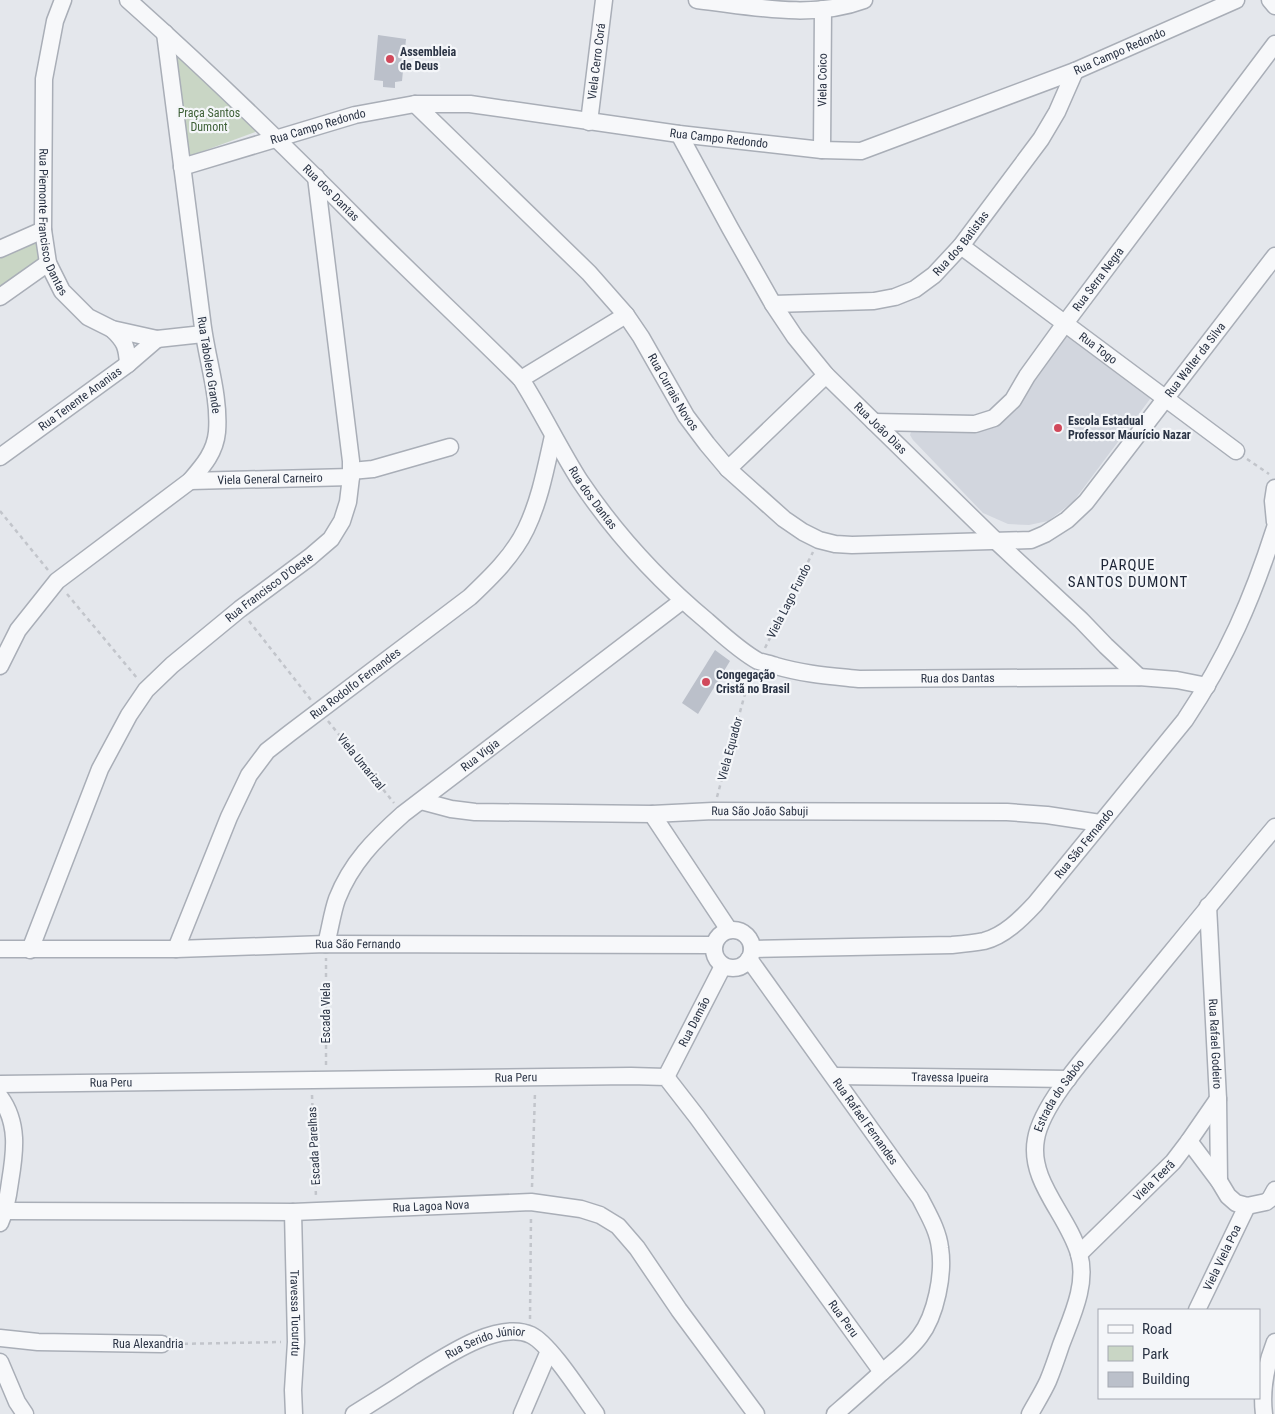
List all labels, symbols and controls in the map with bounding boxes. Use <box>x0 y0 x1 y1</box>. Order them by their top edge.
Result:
street label: Viela Cerro Corá <box>585 22 608 100</box>
street label: Rua Campo Redondo <box>1072 25 1168 78</box>
place label: Assembleia de Deus <box>400 45 456 73</box>
marker: Assembleia de Deus <box>384 53 396 65</box>
street label: Viela Coico <box>815 53 830 107</box>
park label: Praça Santos Dumont <box>178 106 240 134</box>
street label: Rua Campo Redondo <box>269 106 367 147</box>
street label: Rua Campo Redondo <box>669 126 769 151</box>
street label: Rua Piemonte Francisco Dantas <box>36 148 70 299</box>
street label: Rua dos Dantas <box>300 162 362 224</box>
street label: Rua dos Batistas <box>930 208 992 279</box>
street label: Rua Serra Negra <box>1070 244 1127 314</box>
street label: Rua Tabolero Grande <box>194 315 224 415</box>
street label: Rua Walter da Silva <box>1162 319 1229 400</box>
street label: Rua Togo <box>1076 329 1120 367</box>
street label: Rua Currais Novos <box>645 351 701 433</box>
street label: Rua Tenente Ananias <box>36 364 124 434</box>
street label: Rua João Dias <box>851 399 910 457</box>
place label: Escola Estadual Professor Maurício Nazar <box>1068 414 1191 442</box>
marker: Escola Estadual Professor Maurício Nazar <box>1052 422 1064 434</box>
street label: Rua dos Dantas <box>566 464 620 532</box>
street label: Viela General Carneiro <box>217 471 323 487</box>
street label: Rua Francisco D'Oeste <box>223 550 316 625</box>
district label: PARQUE SANTOS DUMONT <box>1068 556 1188 591</box>
street label: Viela Lago Fundo <box>764 561 814 641</box>
street label: Rua Rodolfo Fernandes <box>307 645 403 722</box>
place label: Congegação Cristã no Brasil <box>716 668 790 696</box>
street label: Rua dos Dantas <box>921 671 995 686</box>
marker: Congegação Cristã no Brasil <box>700 676 712 688</box>
street label: Viela Equador <box>715 715 745 782</box>
street label: Viela Umarizal <box>334 731 388 793</box>
street label: Rua Vigia <box>458 736 502 774</box>
street label: Rua São João Sabuji <box>711 804 808 818</box>
street label: Rua São Fernando <box>1052 806 1117 881</box>
street label: Rua São Fernando <box>315 937 401 951</box>
street label: Escada Viela <box>319 982 333 1043</box>
street label: Rua Damão <box>676 995 713 1049</box>
street label: Rua Rafael Godeiro <box>1206 998 1224 1089</box>
street label: Estrada do Sabôo <box>1031 1056 1087 1134</box>
street label: Rua Peru <box>495 1070 537 1085</box>
street label: Travessa Ipueira <box>911 1070 989 1085</box>
street label: Rua Peru <box>90 1075 132 1090</box>
street label: Rua Rafael Fernandes <box>830 1076 901 1168</box>
street label: Escada Parelhas <box>305 1106 323 1186</box>
street label: Viela Teerã <box>1130 1157 1178 1204</box>
street label: Rua Lagoa Nova <box>392 1198 470 1215</box>
street label: Viela Viela Poa <box>1200 1222 1244 1293</box>
street label: Travessa Tucurutu <box>287 1270 303 1357</box>
street label: Rua Peru <box>825 1298 862 1340</box>
legend <box>1098 1309 1260 1399</box>
text: Road <box>1142 1320 1172 1338</box>
street label: Rua Serido Júnior <box>443 1324 527 1362</box>
street label: Rua Alexandria <box>113 1337 184 1351</box>
text: Park <box>1142 1345 1169 1363</box>
text: Building <box>1142 1370 1190 1388</box>

